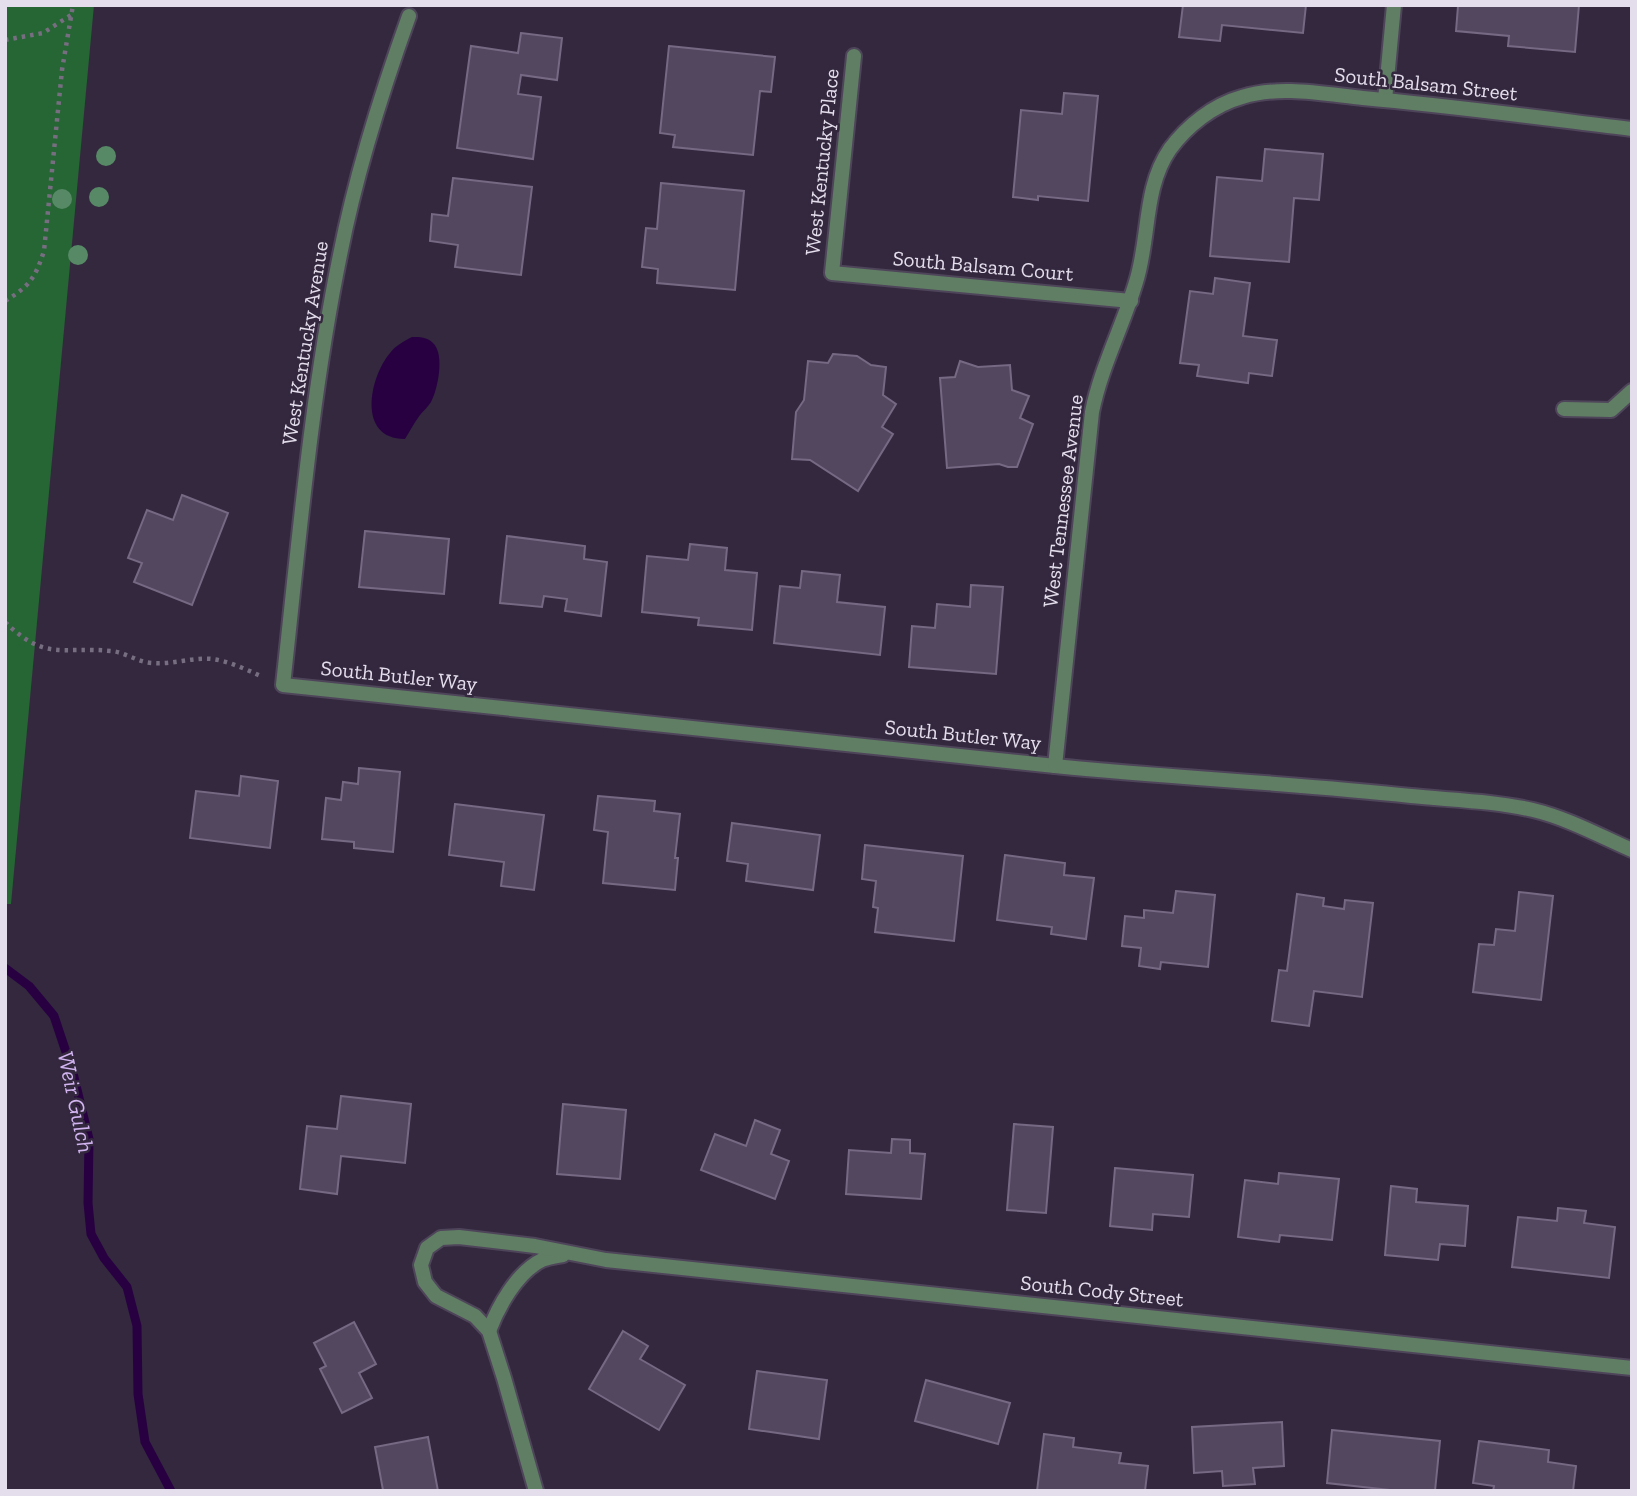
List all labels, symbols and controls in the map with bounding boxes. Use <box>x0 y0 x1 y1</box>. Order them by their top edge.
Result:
street label: South Balsam Street <box>1333 61 1519 106</box>
street label: West Kentucky Place <box>799 67 844 257</box>
street label: West Kentucky Avenue <box>276 239 333 447</box>
street label: South Balsam Court <box>892 245 1075 286</box>
street label: West Tennessee Avenue <box>1037 393 1088 609</box>
street label: South Butler Way <box>320 655 479 696</box>
street label: South Butler Way <box>884 714 1043 755</box>
water label: Weir Gulch <box>52 1049 100 1155</box>
street label: South Cody Street <box>1019 1270 1185 1312</box>

